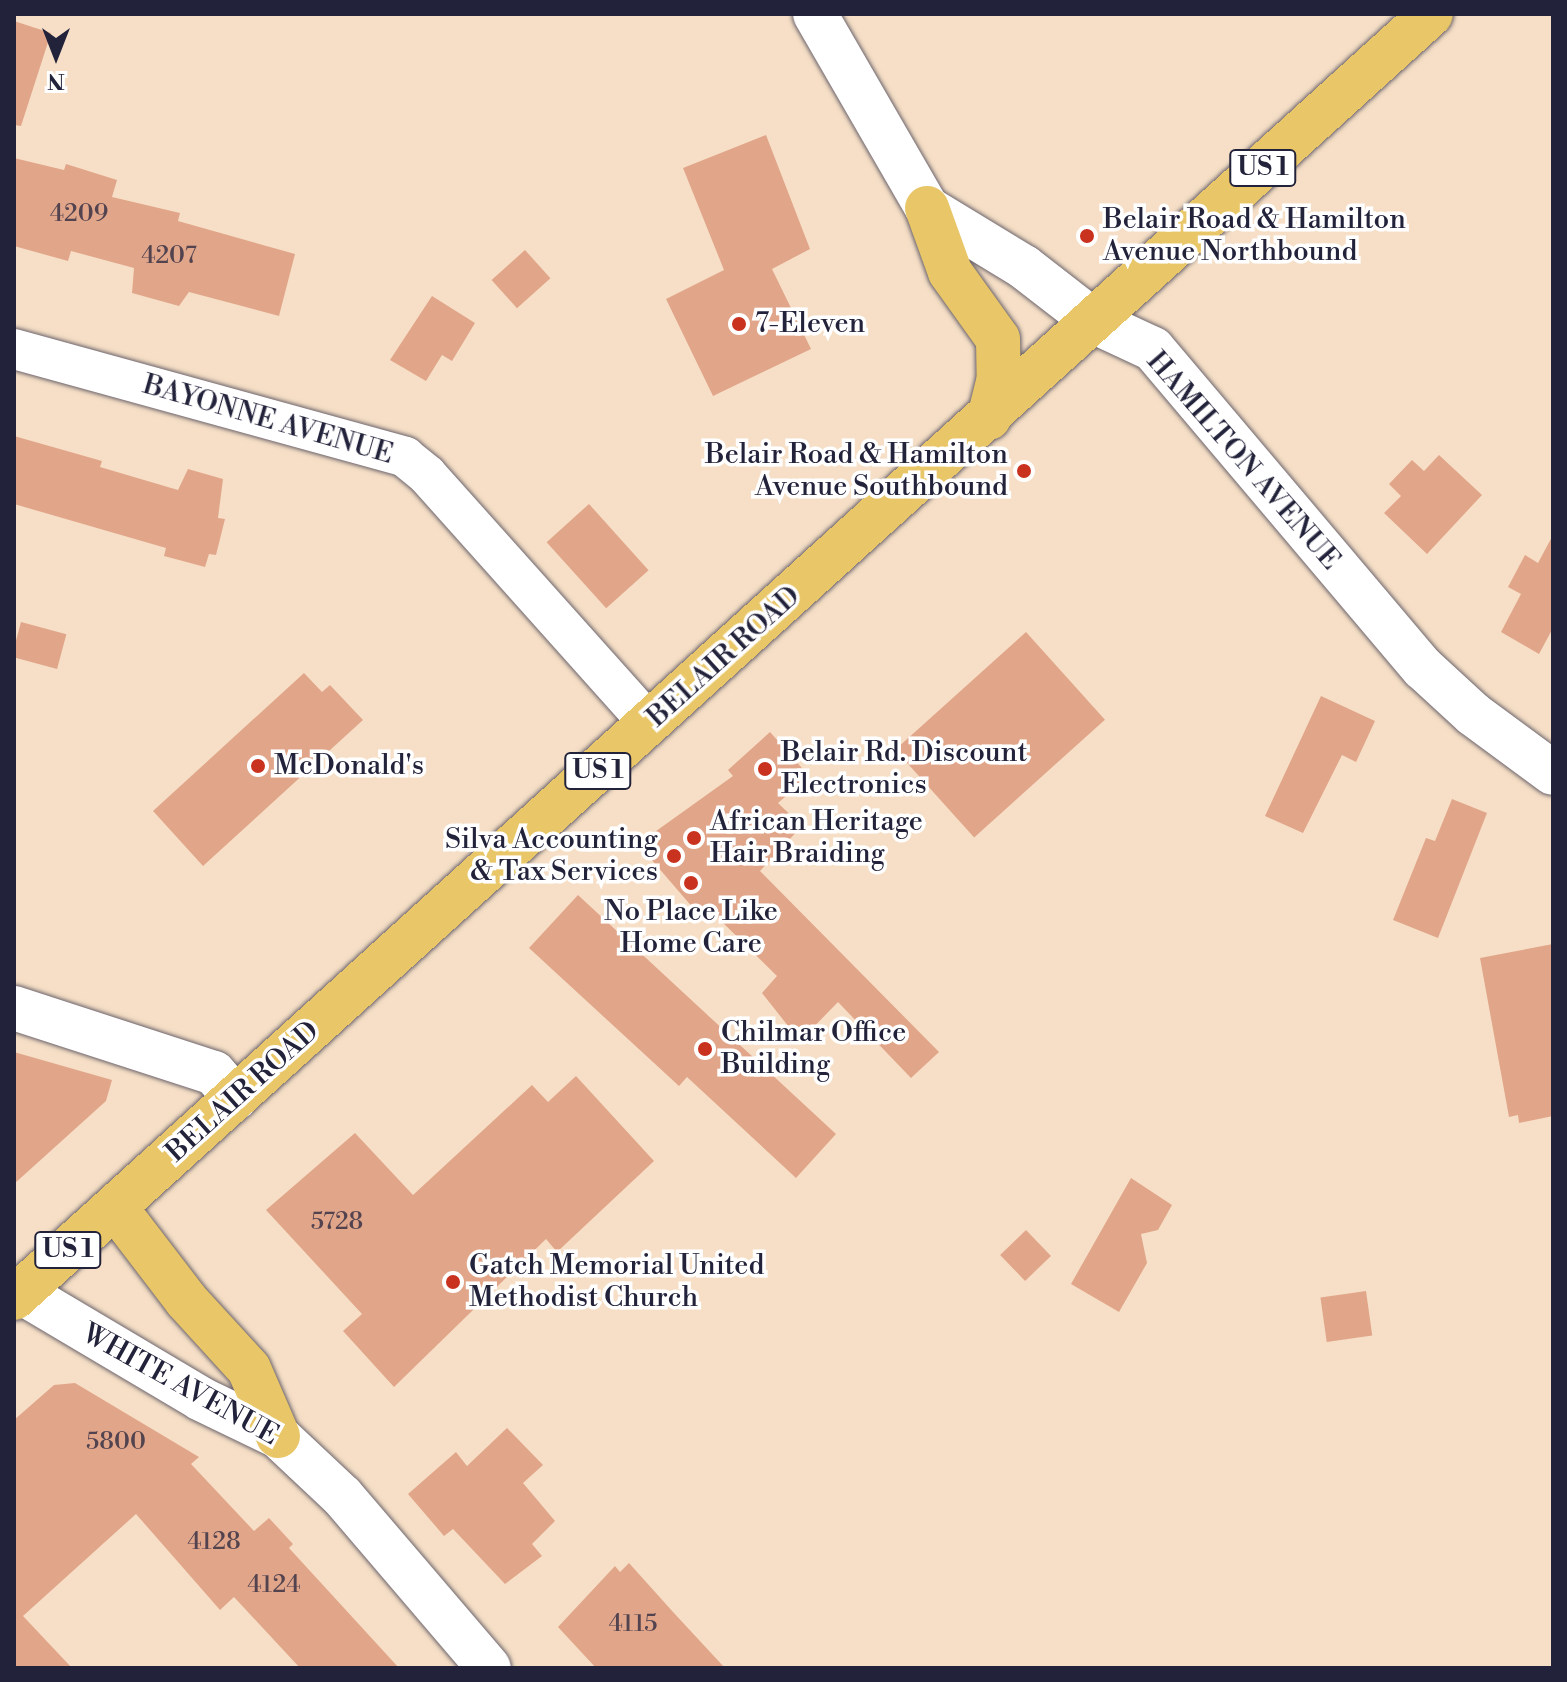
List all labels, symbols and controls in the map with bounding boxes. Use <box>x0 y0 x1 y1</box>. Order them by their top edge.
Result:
north arrow <box>16 16 96 96</box>
text: N <box>47 67 65 94</box>
road number: US 1 <box>1229 146 1297 190</box>
house number: 4209 <box>50 201 108 229</box>
place label: Belair Road & Hamilton Avenue Northbound <box>1103 203 1406 269</box>
marker: Belair Road & Hamilton Avenue Northbound <box>1078 227 1096 245</box>
house number: 4207 <box>141 243 197 271</box>
place label: 7-Eleven <box>755 307 865 341</box>
marker: 7-Eleven <box>730 315 748 333</box>
street label: HAMILTON AVENUE <box>1139 345 1347 577</box>
street label: BAYONNE AVENUE <box>139 368 397 472</box>
place label: Belair Road & Hamilton Avenue Southbound <box>705 438 1008 504</box>
marker: Belair Road & Hamilton Avenue Southbound <box>1015 462 1033 480</box>
street label: BELAIR ROAD <box>641 580 807 734</box>
place label: Belair Rd. Discount Electronics <box>781 736 1027 802</box>
place label: McDonald's <box>274 749 424 783</box>
road number: US 1 <box>564 749 632 793</box>
marker: McDonald's <box>249 757 267 775</box>
marker: Belair Rd. Discount Electronics <box>756 760 774 778</box>
place label: African Heritage Hair Braiding <box>710 805 923 871</box>
place label: Silva Accounting & Tax Services <box>445 823 658 889</box>
marker: African Heritage Hair Braiding <box>685 829 703 847</box>
marker: Silva Accounting & Tax Services <box>665 847 683 865</box>
marker: No Place Like Home Care <box>682 874 700 892</box>
place label: No Place Like Home Care <box>604 895 778 961</box>
street label: BELAIR ROAD <box>160 1015 326 1169</box>
place label: Chilmar Office Building <box>721 1016 906 1082</box>
marker: Chilmar Office Building <box>696 1040 714 1058</box>
house number: 5728 <box>311 1209 363 1237</box>
road number: US 1 <box>34 1228 102 1272</box>
place label: Gatch Memorial United Methodist Church <box>469 1249 764 1315</box>
marker: Gatch Memorial United Methodist Church <box>444 1273 462 1291</box>
street label: WHITE AVENUE <box>76 1317 284 1453</box>
house number: 5800 <box>86 1429 146 1457</box>
house number: 4128 <box>187 1529 241 1557</box>
house number: 4124 <box>247 1572 301 1600</box>
house number: 4115 <box>609 1611 657 1639</box>

